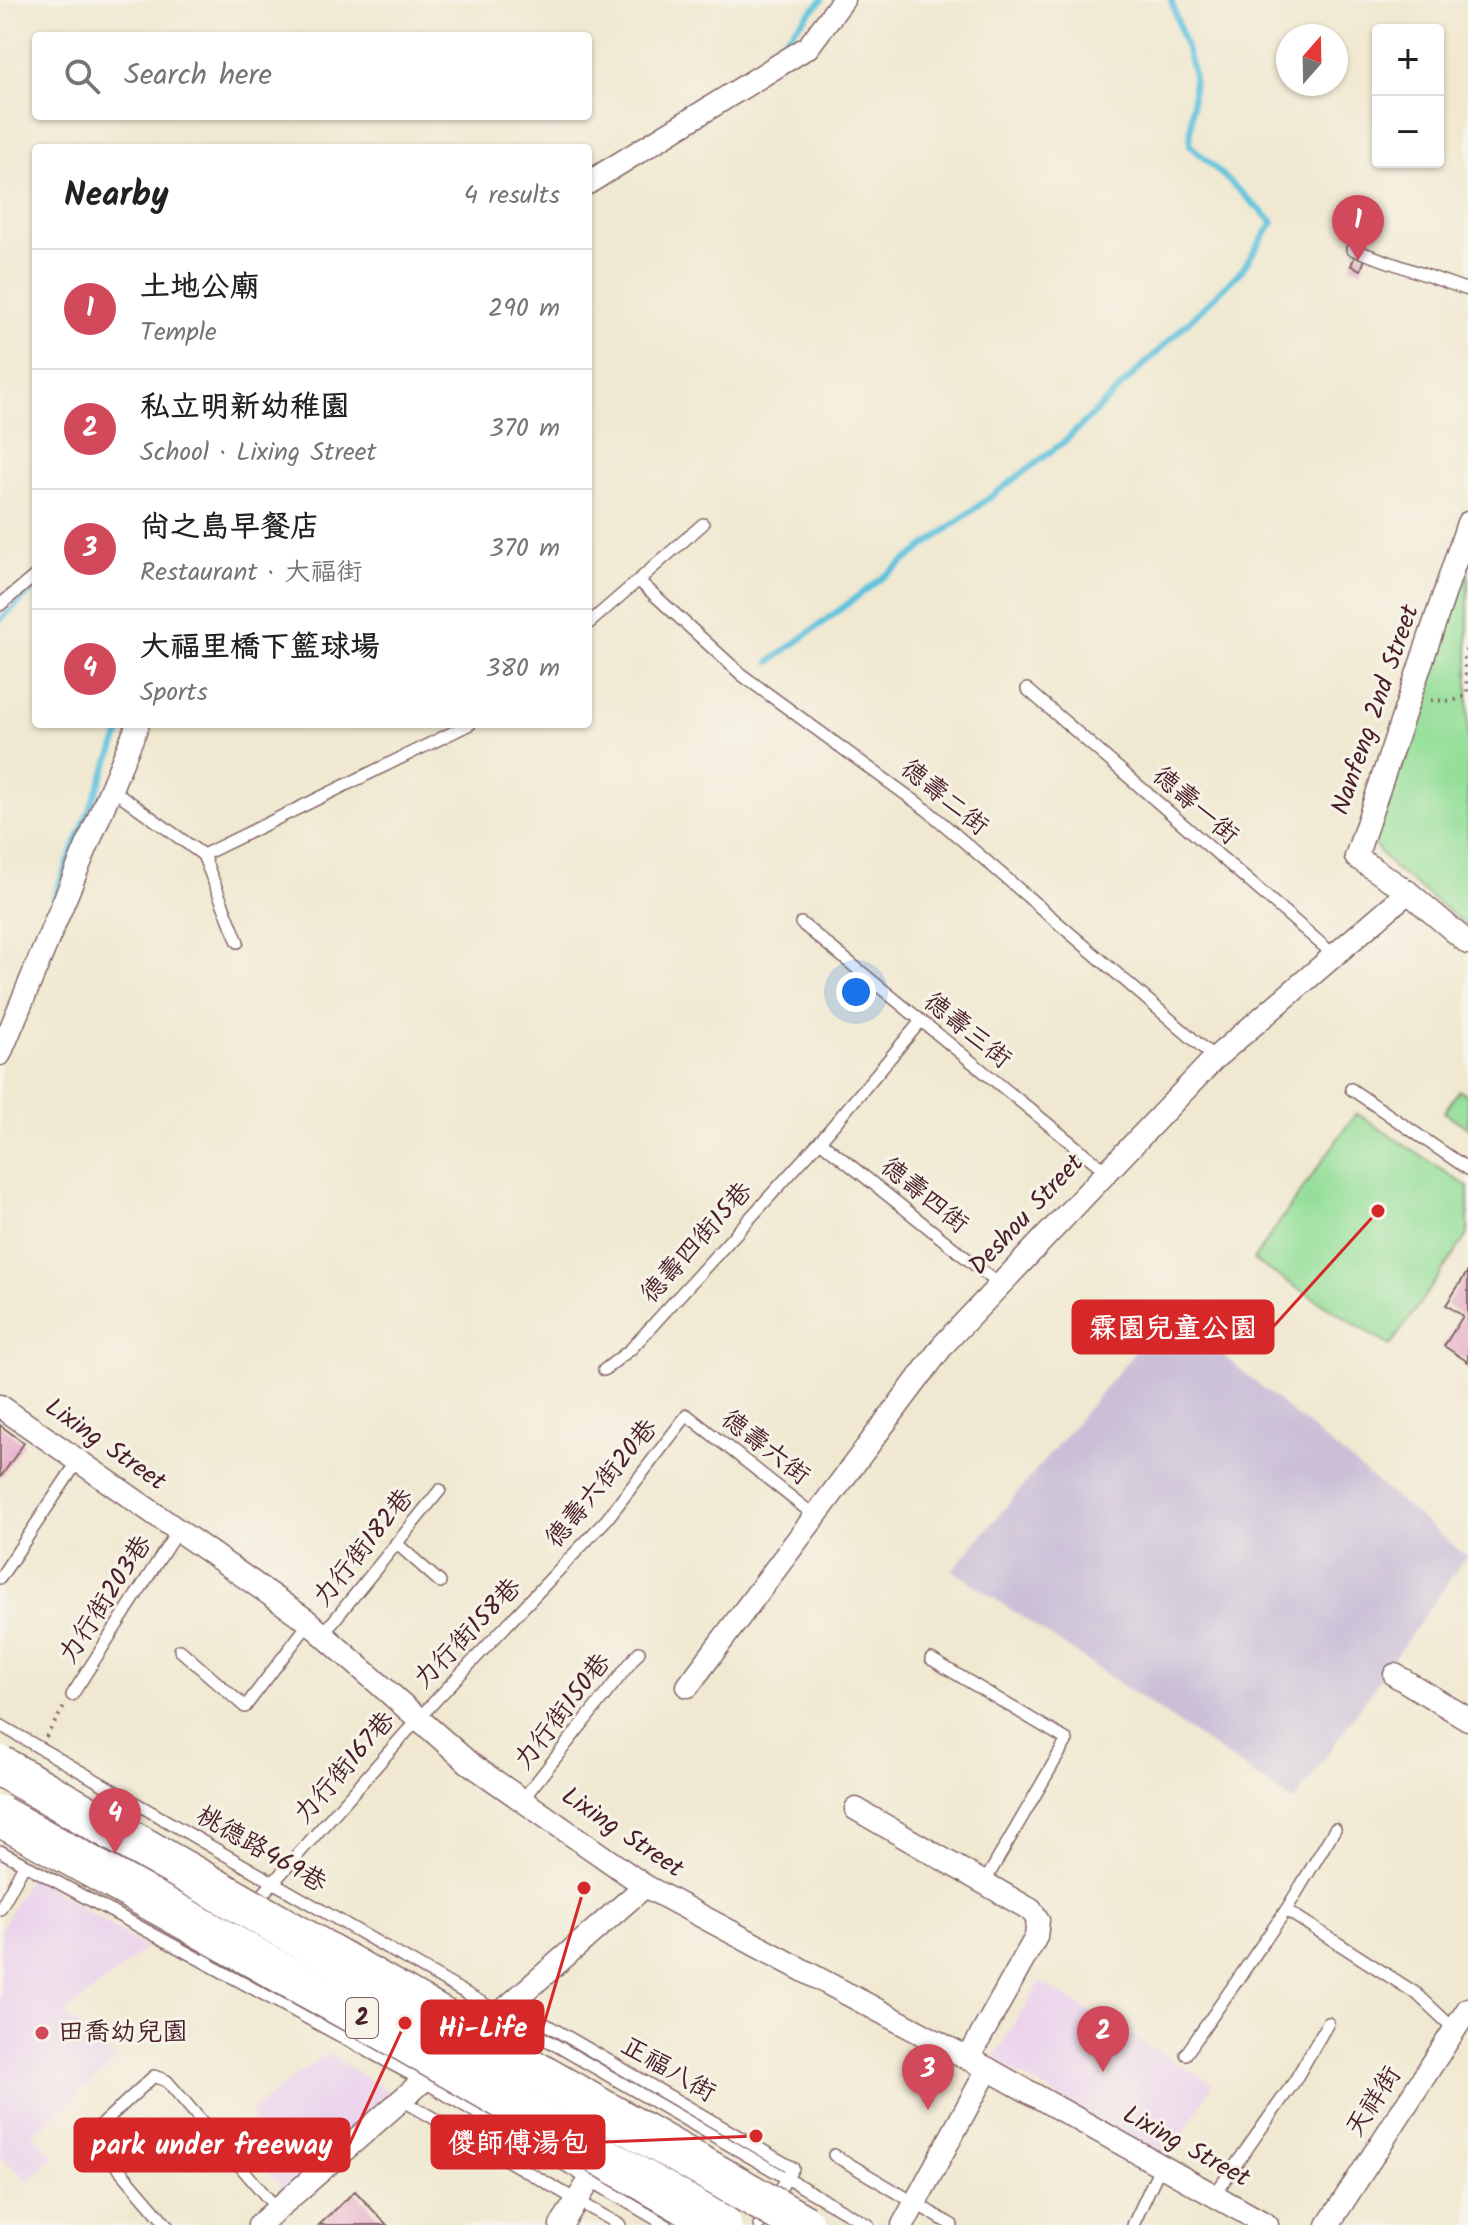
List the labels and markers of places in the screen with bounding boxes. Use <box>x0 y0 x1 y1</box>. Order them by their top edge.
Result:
pin: 1 <box>1332 195 1384 261</box>
callout: 霖園兒童公園 <box>1073 1301 1273 1353</box>
pin: 4 <box>89 1788 141 1854</box>
callout: Hi-Life <box>422 2001 543 2053</box>
pin: 2 <box>1077 2006 1129 2072</box>
place label: 田喬幼兒園 <box>58 2012 188 2054</box>
marker: 田喬幼兒園 <box>33 2024 51 2042</box>
pin: 3 <box>902 2044 954 2110</box>
callout: 儍師傅湯包 <box>432 2116 604 2168</box>
callout: park under freeway <box>75 2119 349 2171</box>

